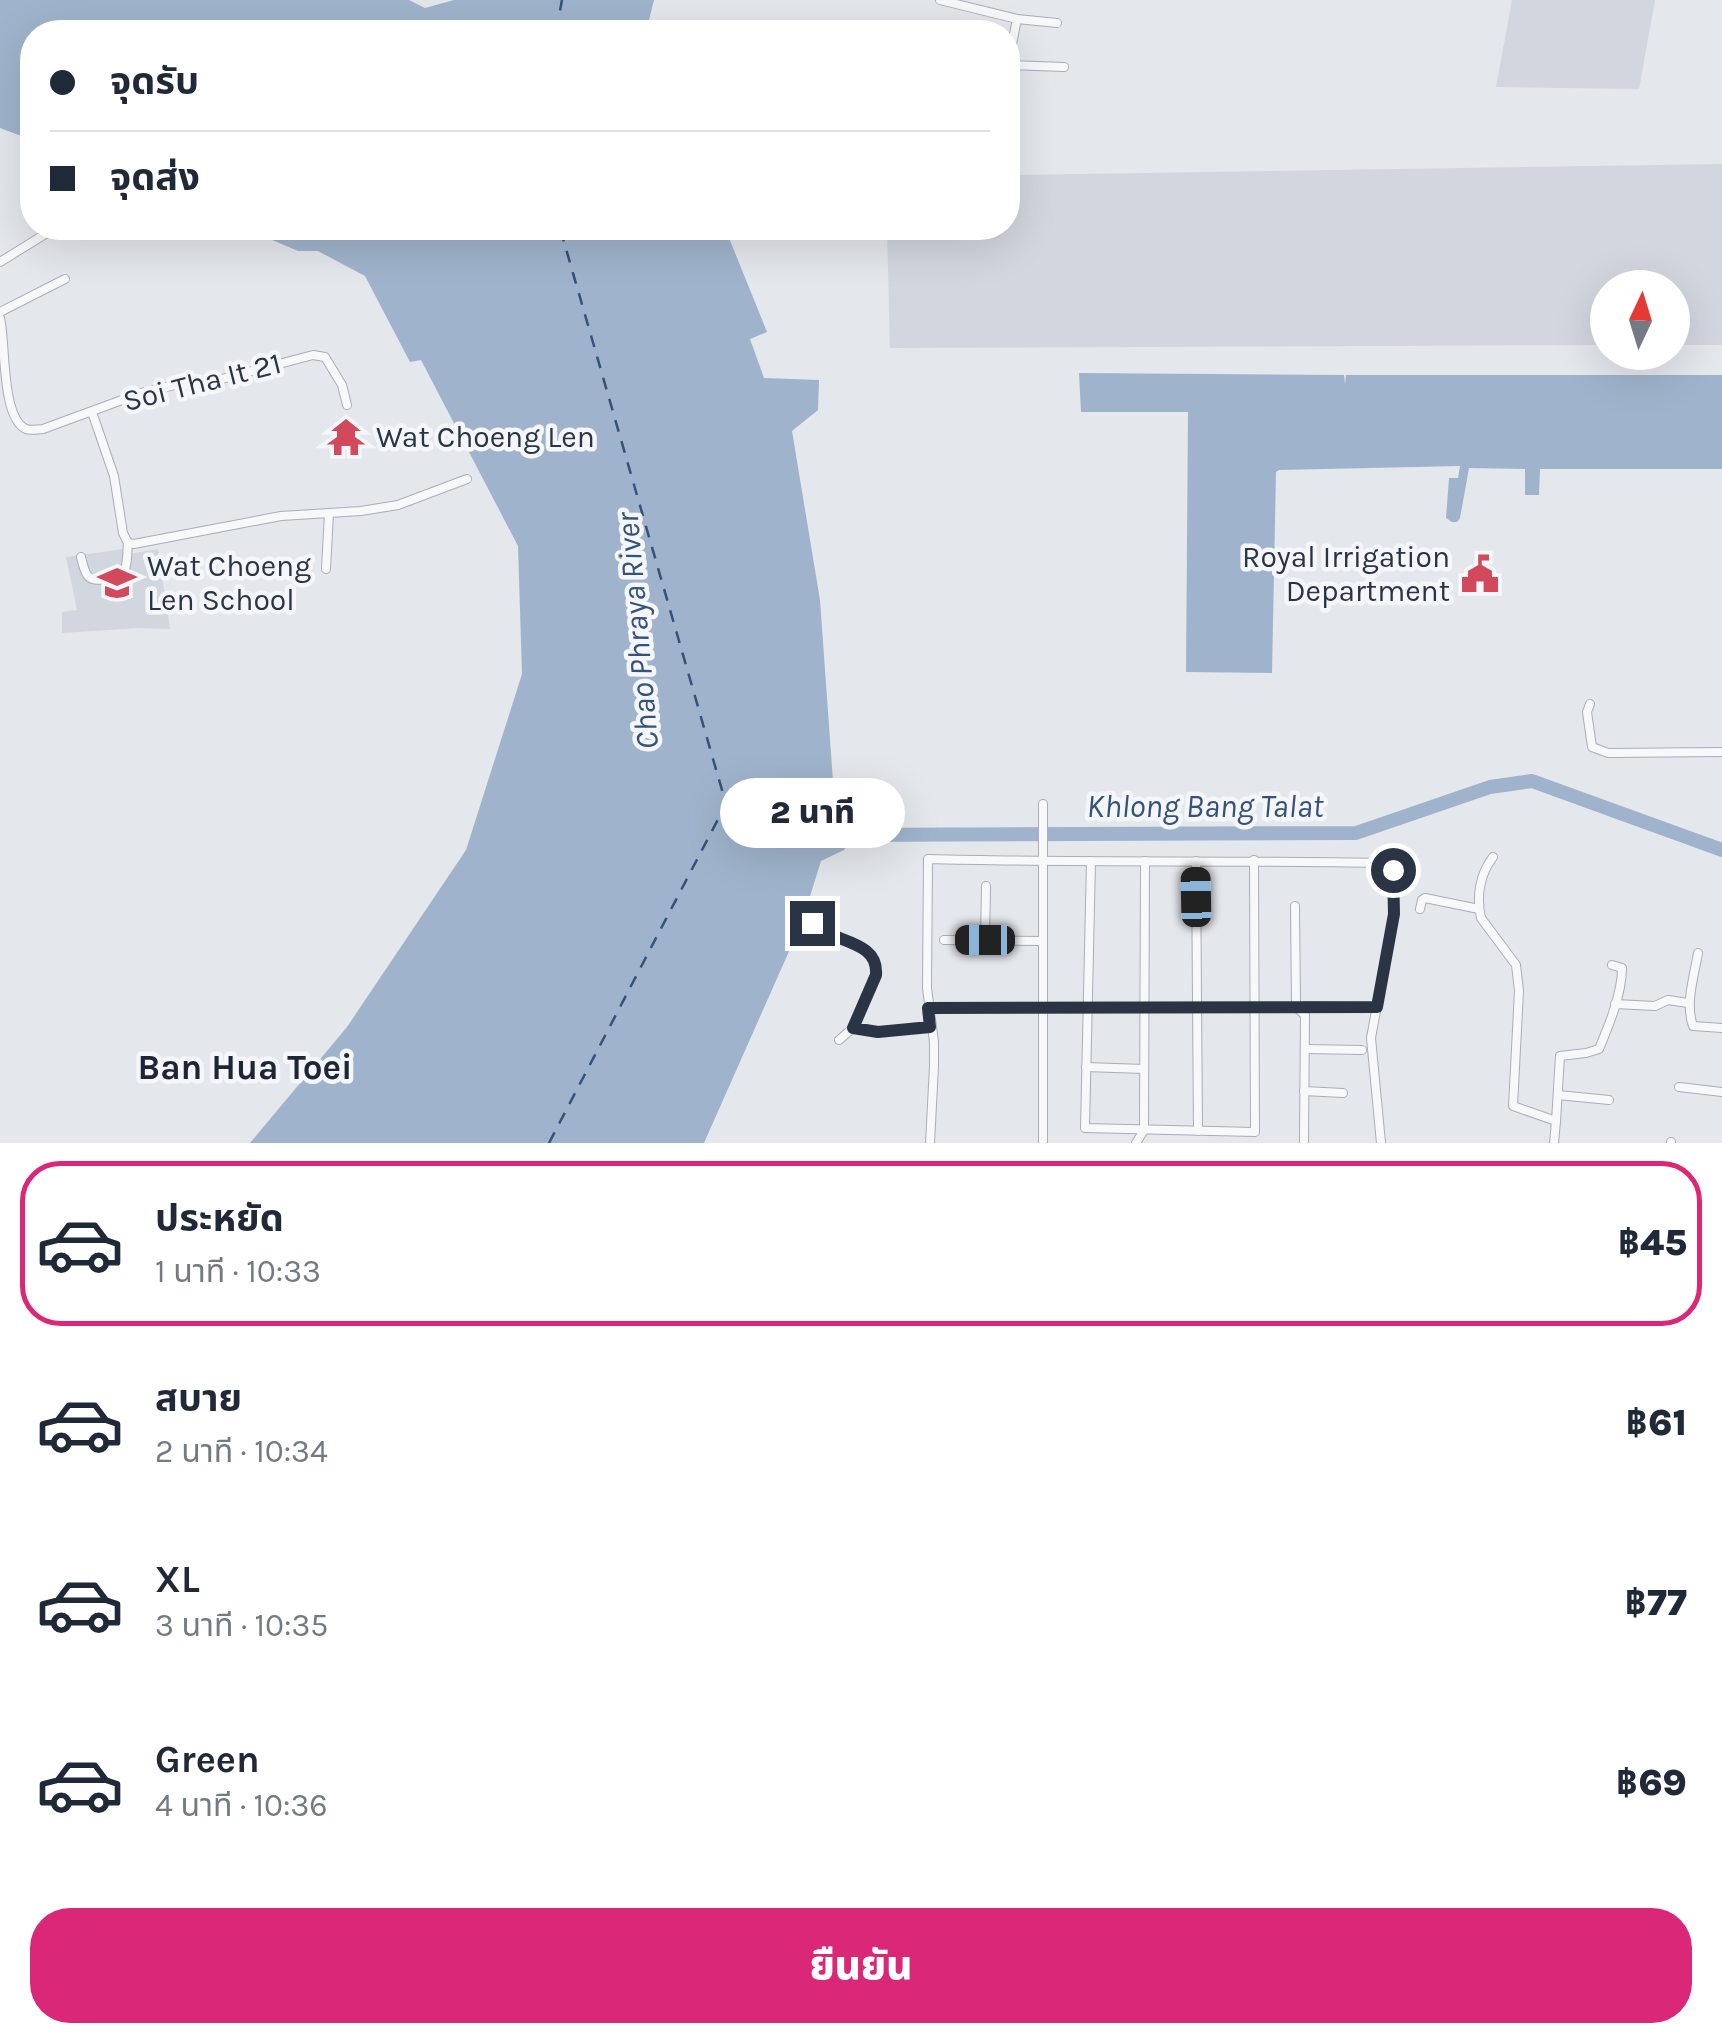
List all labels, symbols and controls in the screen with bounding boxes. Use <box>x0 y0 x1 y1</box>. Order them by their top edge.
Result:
text: จุดรับ <box>110 59 199 104</box>
text: จุดส่ง <box>110 155 200 200</box>
north arrow <box>1590 270 1690 370</box>
map controls <box>1590 270 1690 370</box>
street label: Soi Tha It 21 <box>119 345 285 419</box>
temple icon: Wat Choeng Len <box>325 416 367 458</box>
place label: Wat Choeng Len <box>376 419 595 455</box>
water label: Chao Phraya River <box>609 510 666 751</box>
place label: Royal Irrigation Department <box>1242 539 1450 609</box>
place label: Wat Choeng Len School <box>147 548 311 618</box>
public building icon: Royal Irrigation Department <box>1459 553 1501 595</box>
school or university icon: Wat Choeng Len School <box>96 562 138 604</box>
callout: 2 นาที <box>720 778 904 848</box>
water label: Khlong Bang Talat <box>1087 788 1325 825</box>
text: 2 นาที <box>770 794 855 831</box>
route start <box>1371 848 1416 893</box>
car <box>1180 867 1212 927</box>
route end <box>790 901 835 946</box>
car <box>955 925 1015 955</box>
district label: Ban Hua Toei <box>137 1047 353 1088</box>
text: ประหยัด <box>155 1196 284 1241</box>
icon: car <box>35 1199 125 1289</box>
text: ฿45 <box>1618 1220 1687 1265</box>
text: 1 นาที · 10:33 <box>155 1253 321 1290</box>
text: สบาย <box>155 1376 242 1421</box>
icon: car <box>35 1379 125 1469</box>
text: ฿61 <box>1626 1400 1687 1445</box>
text: 2 นาที · 10:34 <box>155 1433 328 1470</box>
text: XL <box>155 1557 200 1602</box>
icon: car <box>35 1559 125 1649</box>
text: ฿77 <box>1625 1580 1687 1625</box>
text: 3 นาที · 10:35 <box>155 1607 328 1644</box>
text: Green <box>155 1737 260 1782</box>
icon: car <box>35 1739 125 1829</box>
text: ฿69 <box>1616 1760 1687 1805</box>
text: 4 นาที · 10:36 <box>155 1787 328 1824</box>
button: ยืนยัน <box>30 1908 1692 2023</box>

